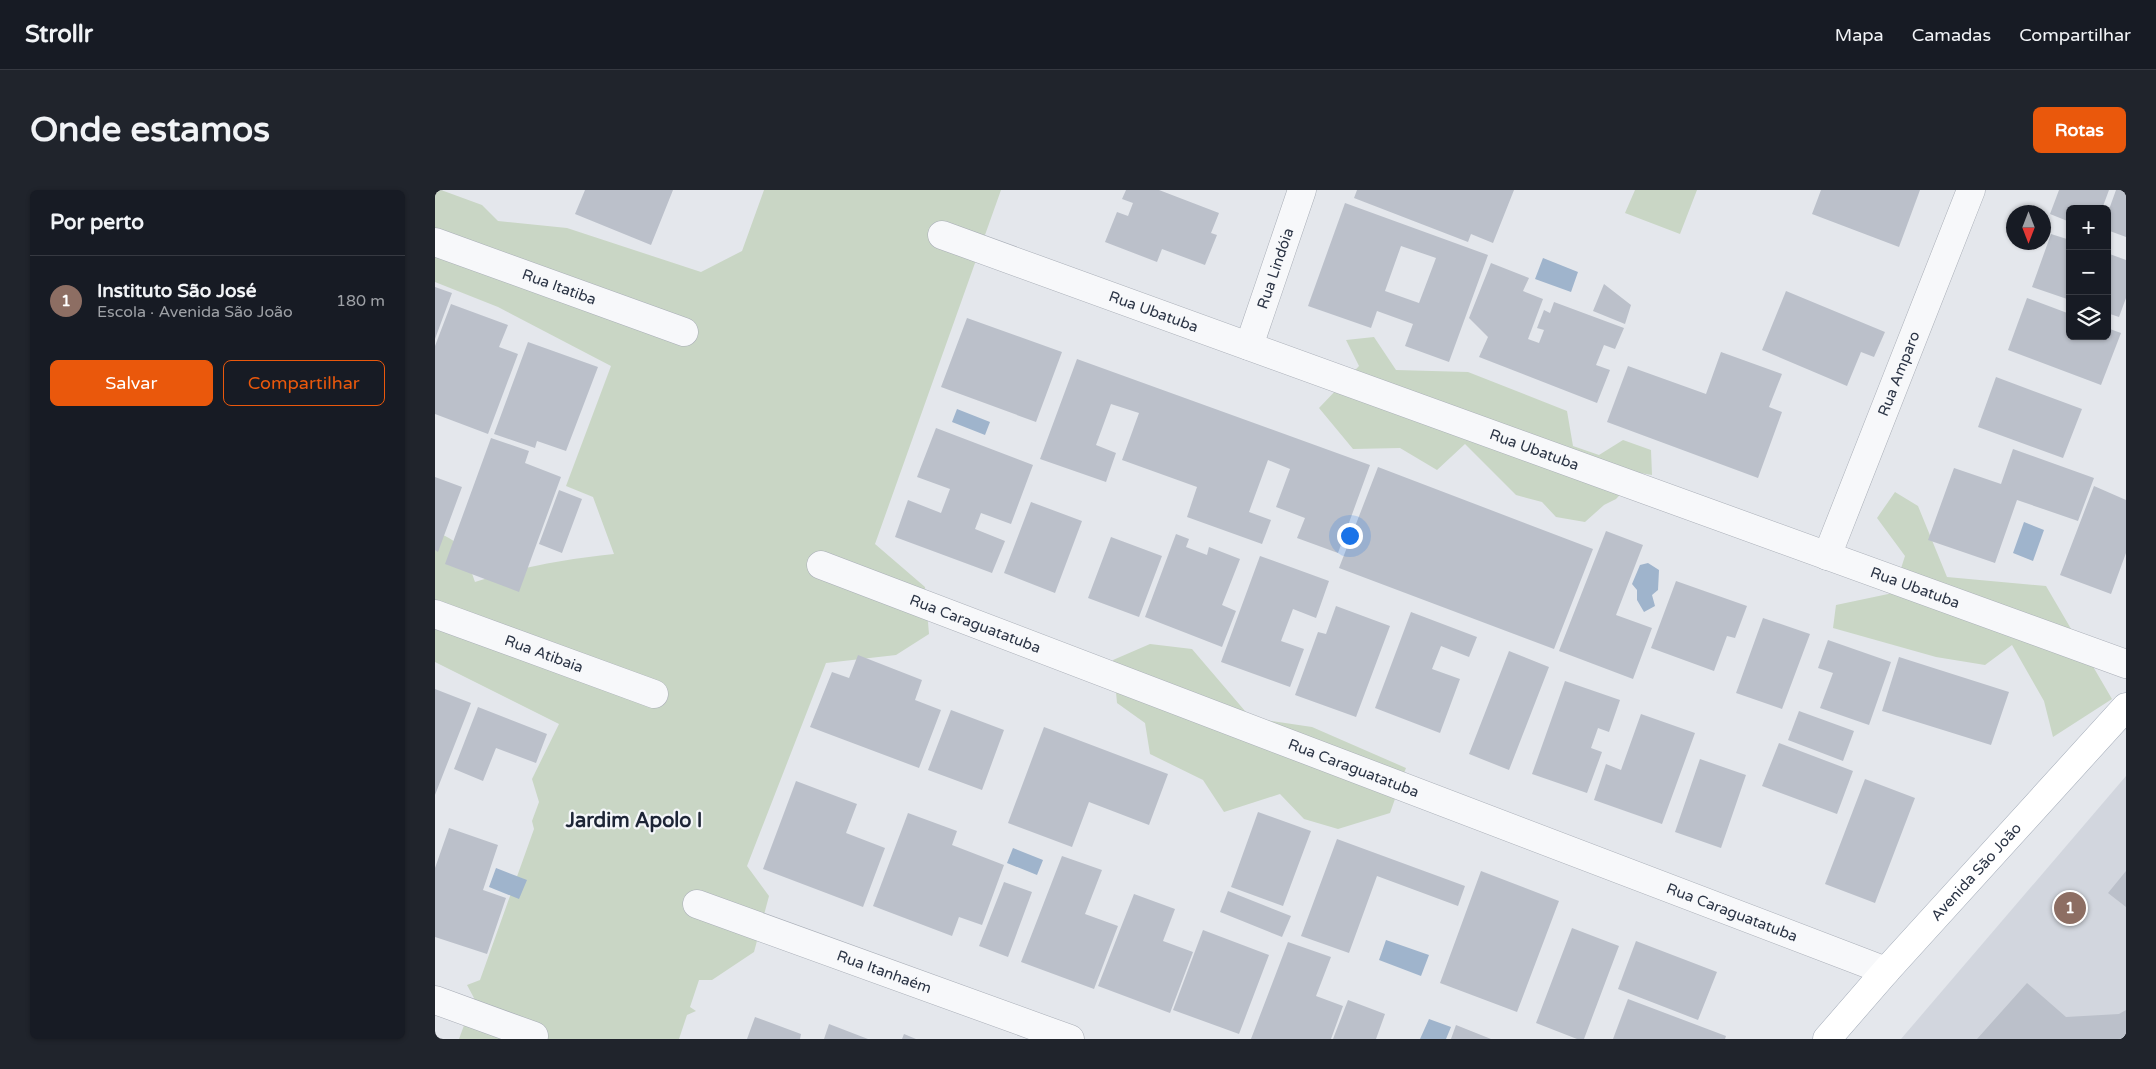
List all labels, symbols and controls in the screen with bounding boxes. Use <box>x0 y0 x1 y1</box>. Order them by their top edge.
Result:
text: Strollr <box>25 20 93 49</box>
text: Mapa <box>1835 24 1884 46</box>
text: Camadas <box>1912 24 1991 46</box>
text: Compartilhar <box>2019 24 2131 46</box>
button: Rotas <box>2033 107 2126 153</box>
text: Onde estamos <box>30 109 270 151</box>
north arrow <box>2006 205 2051 250</box>
map controls <box>2066 205 2111 340</box>
button: + <box>2066 205 2111 250</box>
text: Por perto <box>50 210 144 235</box>
street label: Rua Lindóia <box>1253 225 1297 311</box>
button: − <box>2066 250 2111 295</box>
street label: Rua Itatiba <box>520 265 599 309</box>
text: Instituto São José <box>97 280 256 302</box>
street label: Rua Ubatuba <box>1106 287 1201 336</box>
text: 1 <box>61 291 71 311</box>
text: 180 m <box>336 291 385 311</box>
button: layers <box>2066 295 2111 340</box>
text: Escola · Avenida São João <box>97 302 293 322</box>
street label: Rua Amparo <box>1874 329 1924 419</box>
button: Salvar <box>50 360 213 406</box>
button: Compartilhar <box>223 360 385 406</box>
street label: Rua Ubatuba <box>1487 425 1582 474</box>
your location <box>1337 523 1363 549</box>
street label: Rua Ubatuba <box>1868 563 1962 612</box>
street label: Rua Caraguatatuba <box>907 591 1043 657</box>
street label: Rua Atibaia <box>502 631 586 676</box>
street label: Rua Caraguatatuba <box>1286 735 1422 801</box>
district label: Jardim Apolo I <box>565 809 702 833</box>
street label: Avenida São João <box>1927 819 2025 925</box>
street label: Rua Caraguatatuba <box>1664 879 1800 945</box>
pin: 1 <box>2054 889 2086 927</box>
street label: Rua Itanhaém <box>834 946 934 997</box>

